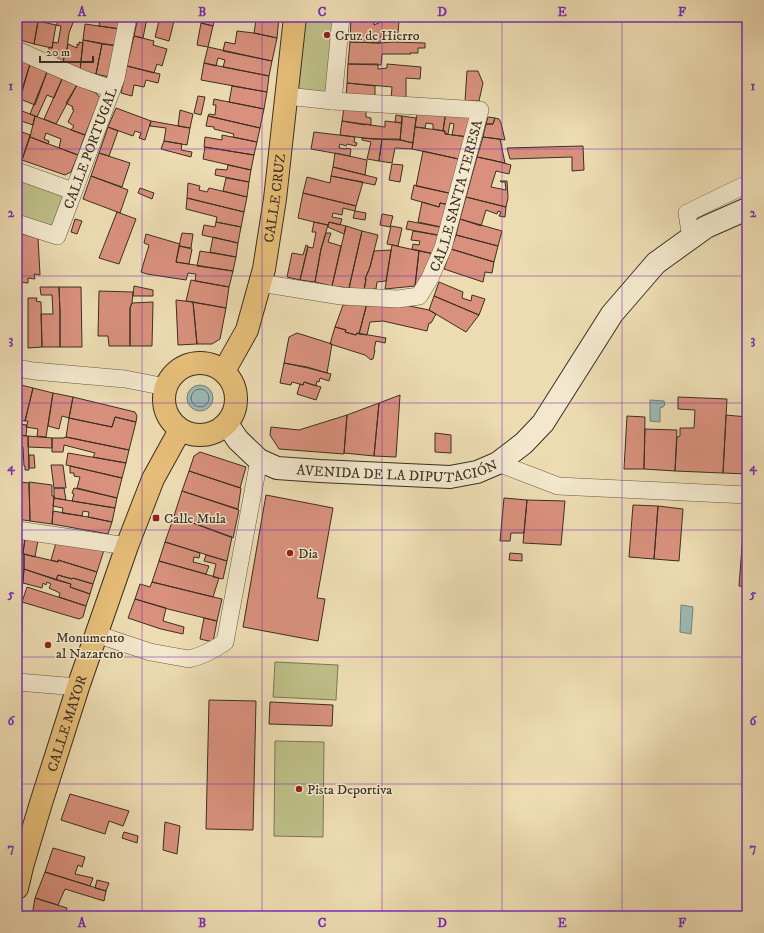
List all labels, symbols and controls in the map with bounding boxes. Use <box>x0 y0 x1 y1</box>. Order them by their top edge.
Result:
text: A <box>77 4 87 20</box>
text: B <box>198 4 206 20</box>
text: C <box>318 4 327 20</box>
text: D <box>437 4 447 20</box>
text: E <box>557 4 567 20</box>
text: F <box>678 4 687 20</box>
place label: Cruz de Hierro <box>335 27 420 45</box>
marker: Cruz de Hierro <box>322 30 332 40</box>
scale bar <box>40 38 93 64</box>
text: 20 m <box>46 45 70 60</box>
text: 1 <box>9 78 14 94</box>
text: 1 <box>751 78 756 94</box>
street label: CALLE PORTUGAL <box>60 85 122 212</box>
street label: CALLE SANTA TERESA <box>426 117 487 275</box>
street label: CALLE CRUZ <box>260 153 290 244</box>
text: 2 <box>8 205 15 221</box>
text: 2 <box>750 205 757 221</box>
text: 3 <box>9 332 14 348</box>
text: 3 <box>751 332 756 348</box>
street label: AVENIDA DE LA DIPUTACIÓN <box>296 456 501 487</box>
text: 4 <box>6 459 15 476</box>
text: 4 <box>748 459 757 476</box>
place label: Calle Mula <box>164 510 226 528</box>
marker: Calle Mula <box>151 513 161 523</box>
place label: Dia <box>298 545 318 563</box>
marker: Dia <box>285 548 295 558</box>
text: 5 <box>7 586 15 602</box>
text: 5 <box>749 586 757 602</box>
place label: Monumento al Nazareno <box>56 629 124 663</box>
marker: Monumento al Nazareno <box>43 640 53 650</box>
street label: CALLE MAYOR <box>44 672 92 774</box>
text: 6 <box>8 713 16 729</box>
text: 6 <box>750 713 758 729</box>
place label: Pista Deportiva <box>307 781 392 799</box>
marker: Pista Deportiva <box>294 784 304 794</box>
text: 7 <box>8 840 15 856</box>
text: 7 <box>750 840 757 856</box>
text: A <box>77 915 87 931</box>
text: B <box>198 915 206 931</box>
text: C <box>318 915 327 931</box>
text: D <box>437 915 447 931</box>
text: E <box>557 915 567 931</box>
text: F <box>678 915 687 931</box>

